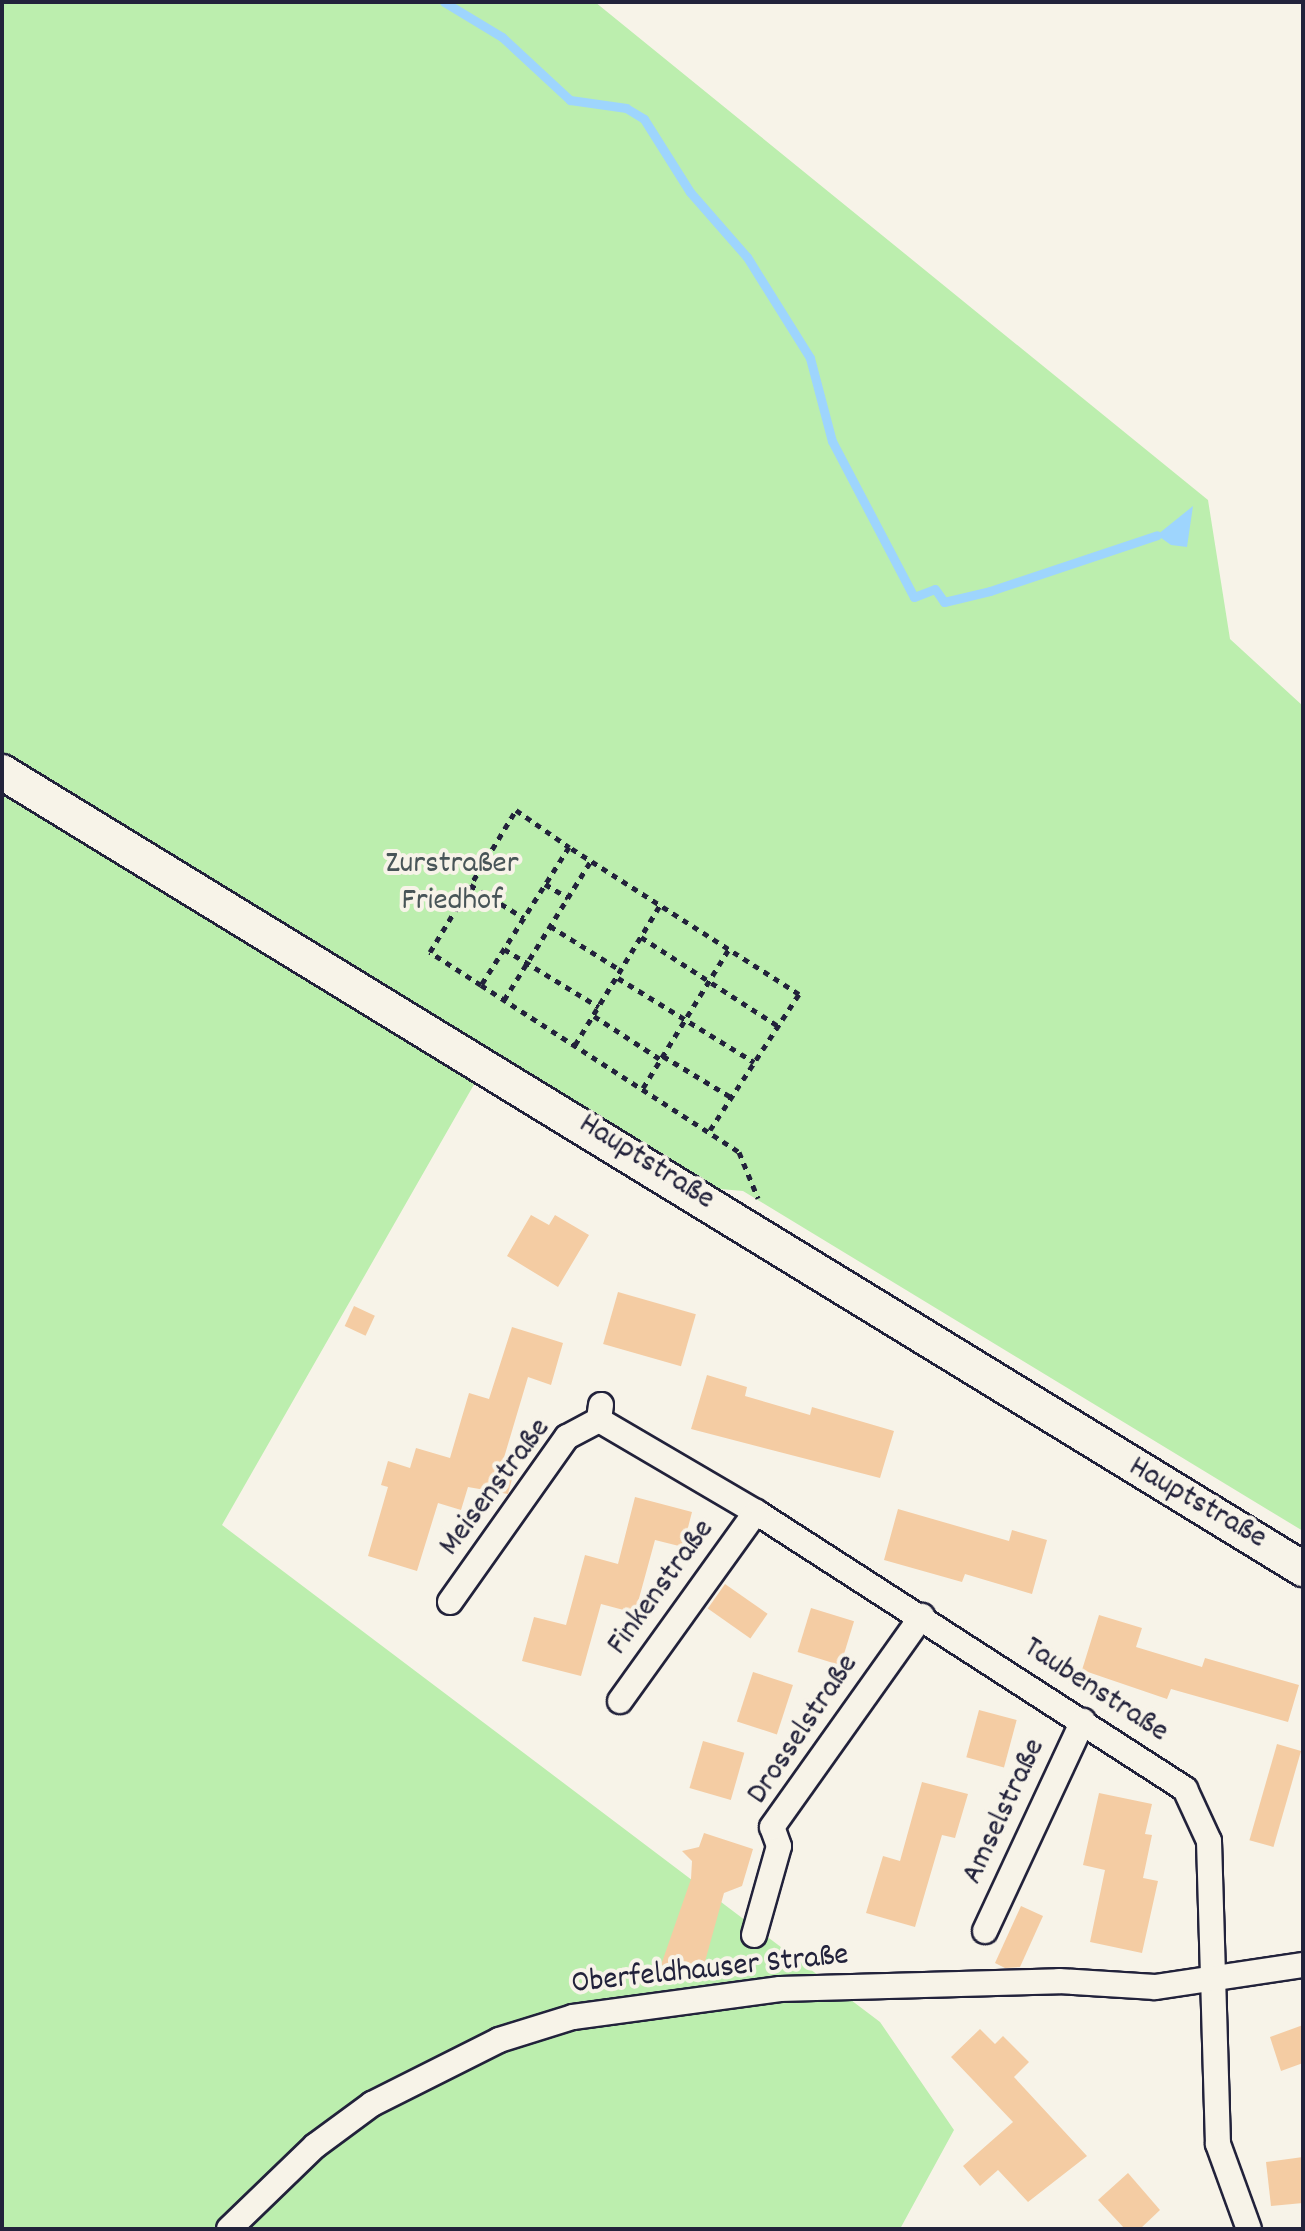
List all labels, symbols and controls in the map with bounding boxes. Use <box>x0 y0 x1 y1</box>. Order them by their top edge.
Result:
park label: Zurstraßer Friedhof <box>385 847 519 922</box>
street label: Hauptstraße <box>571 1106 721 1220</box>
street label: Meisenstraße <box>432 1412 560 1564</box>
street label: Hauptstraße <box>1121 1449 1273 1559</box>
street label: Finkenstraße <box>600 1513 724 1663</box>
street label: Taubenstraße <box>1015 1630 1175 1752</box>
street label: Drosselstraße <box>740 1648 868 1812</box>
street label: Amselstraße <box>955 1733 1055 1891</box>
street label: Oberfeldhauser Straße <box>570 1937 850 2005</box>

